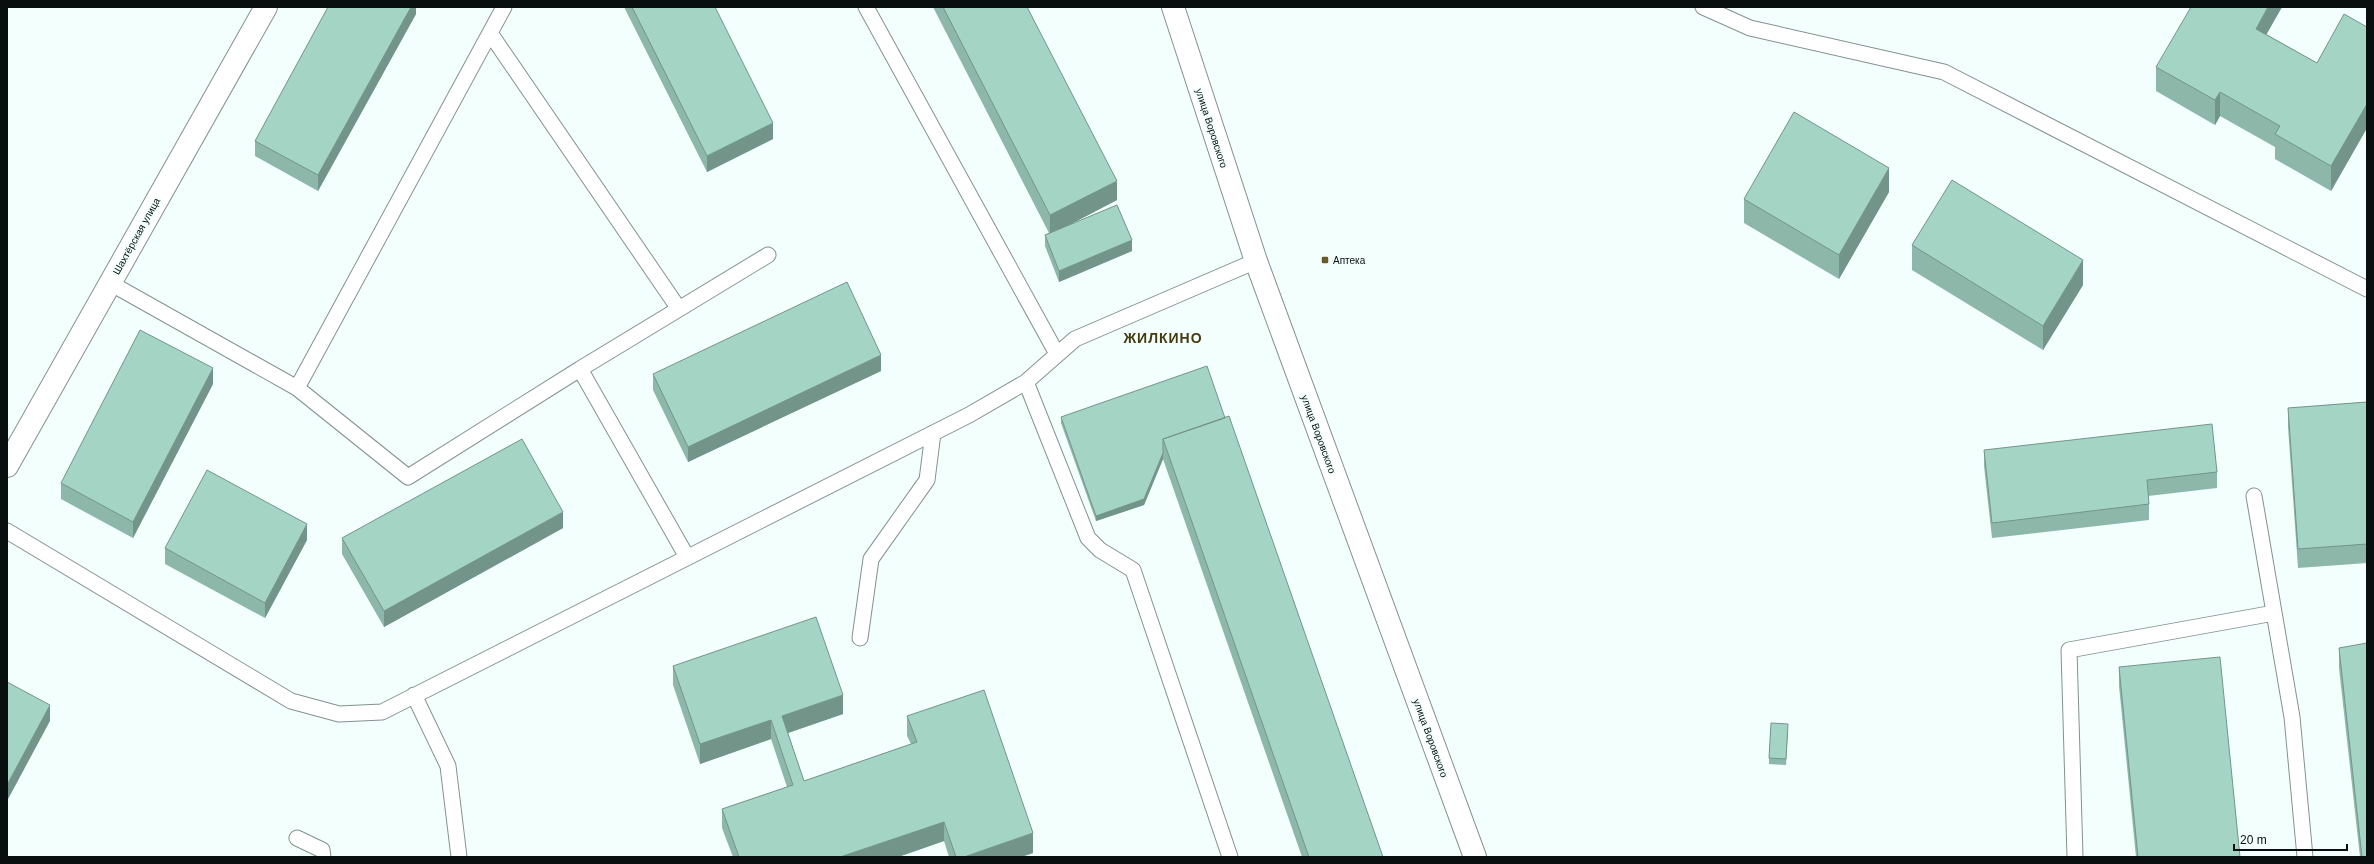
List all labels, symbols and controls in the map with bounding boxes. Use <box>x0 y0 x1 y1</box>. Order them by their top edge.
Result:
street label: улица Воровского <box>1193 87 1230 170</box>
street label: Шахтёрская улица <box>111 196 162 277</box>
marker: Аптека <box>1320 255 1330 265</box>
place label: Аптека <box>1333 255 1366 266</box>
district label: ЖИЛКИНО <box>1122 330 1203 346</box>
street label: улица Воровского <box>1299 393 1338 475</box>
street label: улица Воровского <box>1411 697 1450 779</box>
scale bar <box>2234 826 2347 852</box>
text: 20 m <box>2240 833 2267 847</box>

